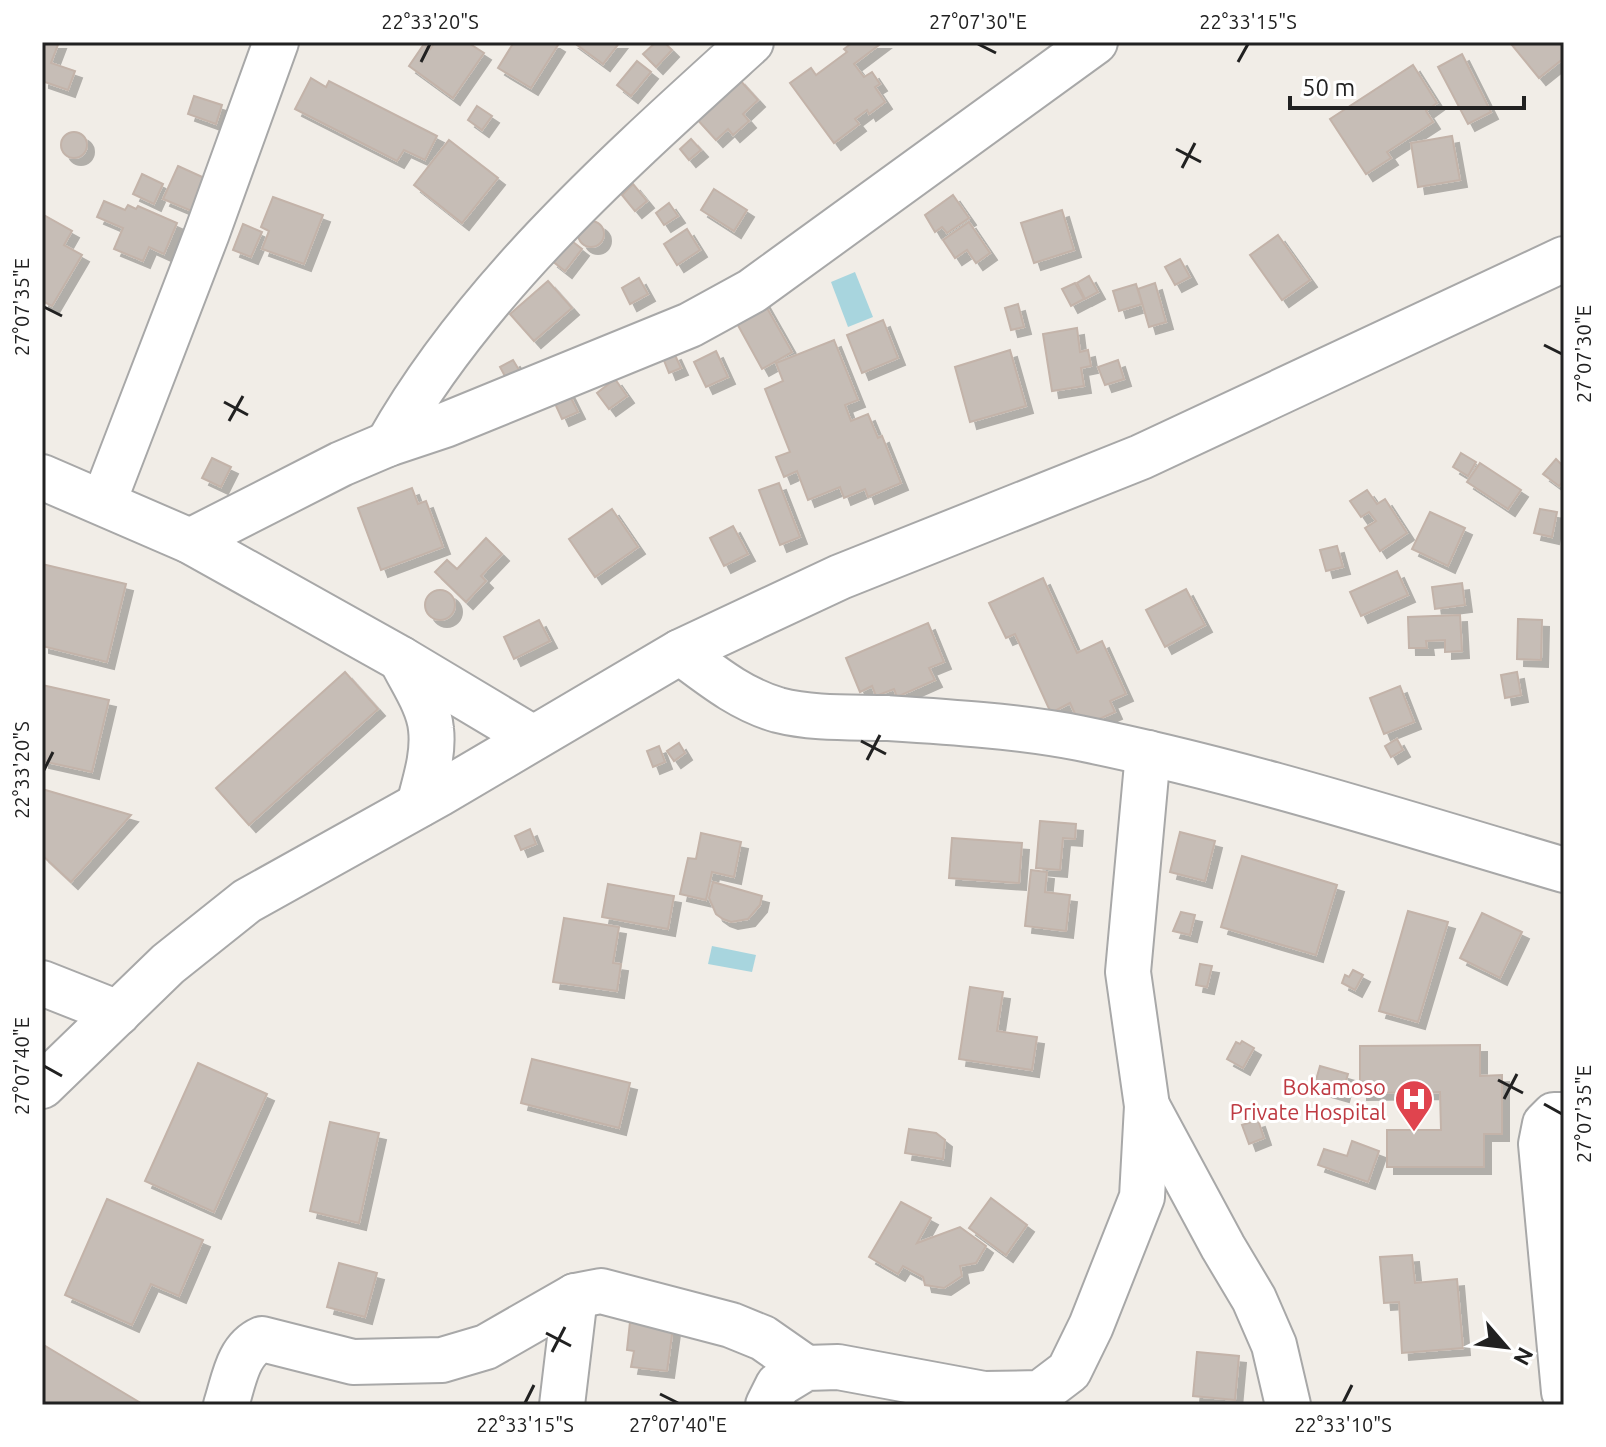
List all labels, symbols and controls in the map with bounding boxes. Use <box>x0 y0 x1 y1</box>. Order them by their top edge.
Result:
text: 22°33'20"S <box>381 10 479 33</box>
text: 27°07'30"E <box>929 10 1027 33</box>
text: 22°33'15"S <box>1199 10 1297 33</box>
scale bar <box>1290 60 1524 110</box>
text: 50 m <box>1302 74 1355 101</box>
text: 27°07'35"E <box>10 258 33 356</box>
text: 27°07'30"E <box>1572 305 1595 403</box>
text: 22°33'20"S <box>10 721 33 819</box>
text: 27°07'40"E <box>10 1017 33 1115</box>
text: 27°07'35"E <box>1572 1065 1595 1163</box>
place label: Bokamoso Private Hospital <box>1230 1074 1386 1124</box>
hospital icon: Bokamoso Private Hospital <box>1393 1078 1435 1133</box>
north arrow <box>1466 1307 1546 1387</box>
text: N <box>1509 1344 1539 1370</box>
text: 22°33'15"S <box>476 1413 574 1436</box>
text: 27°07'40"E <box>629 1413 727 1436</box>
text: 22°33'10"S <box>1294 1413 1392 1436</box>

